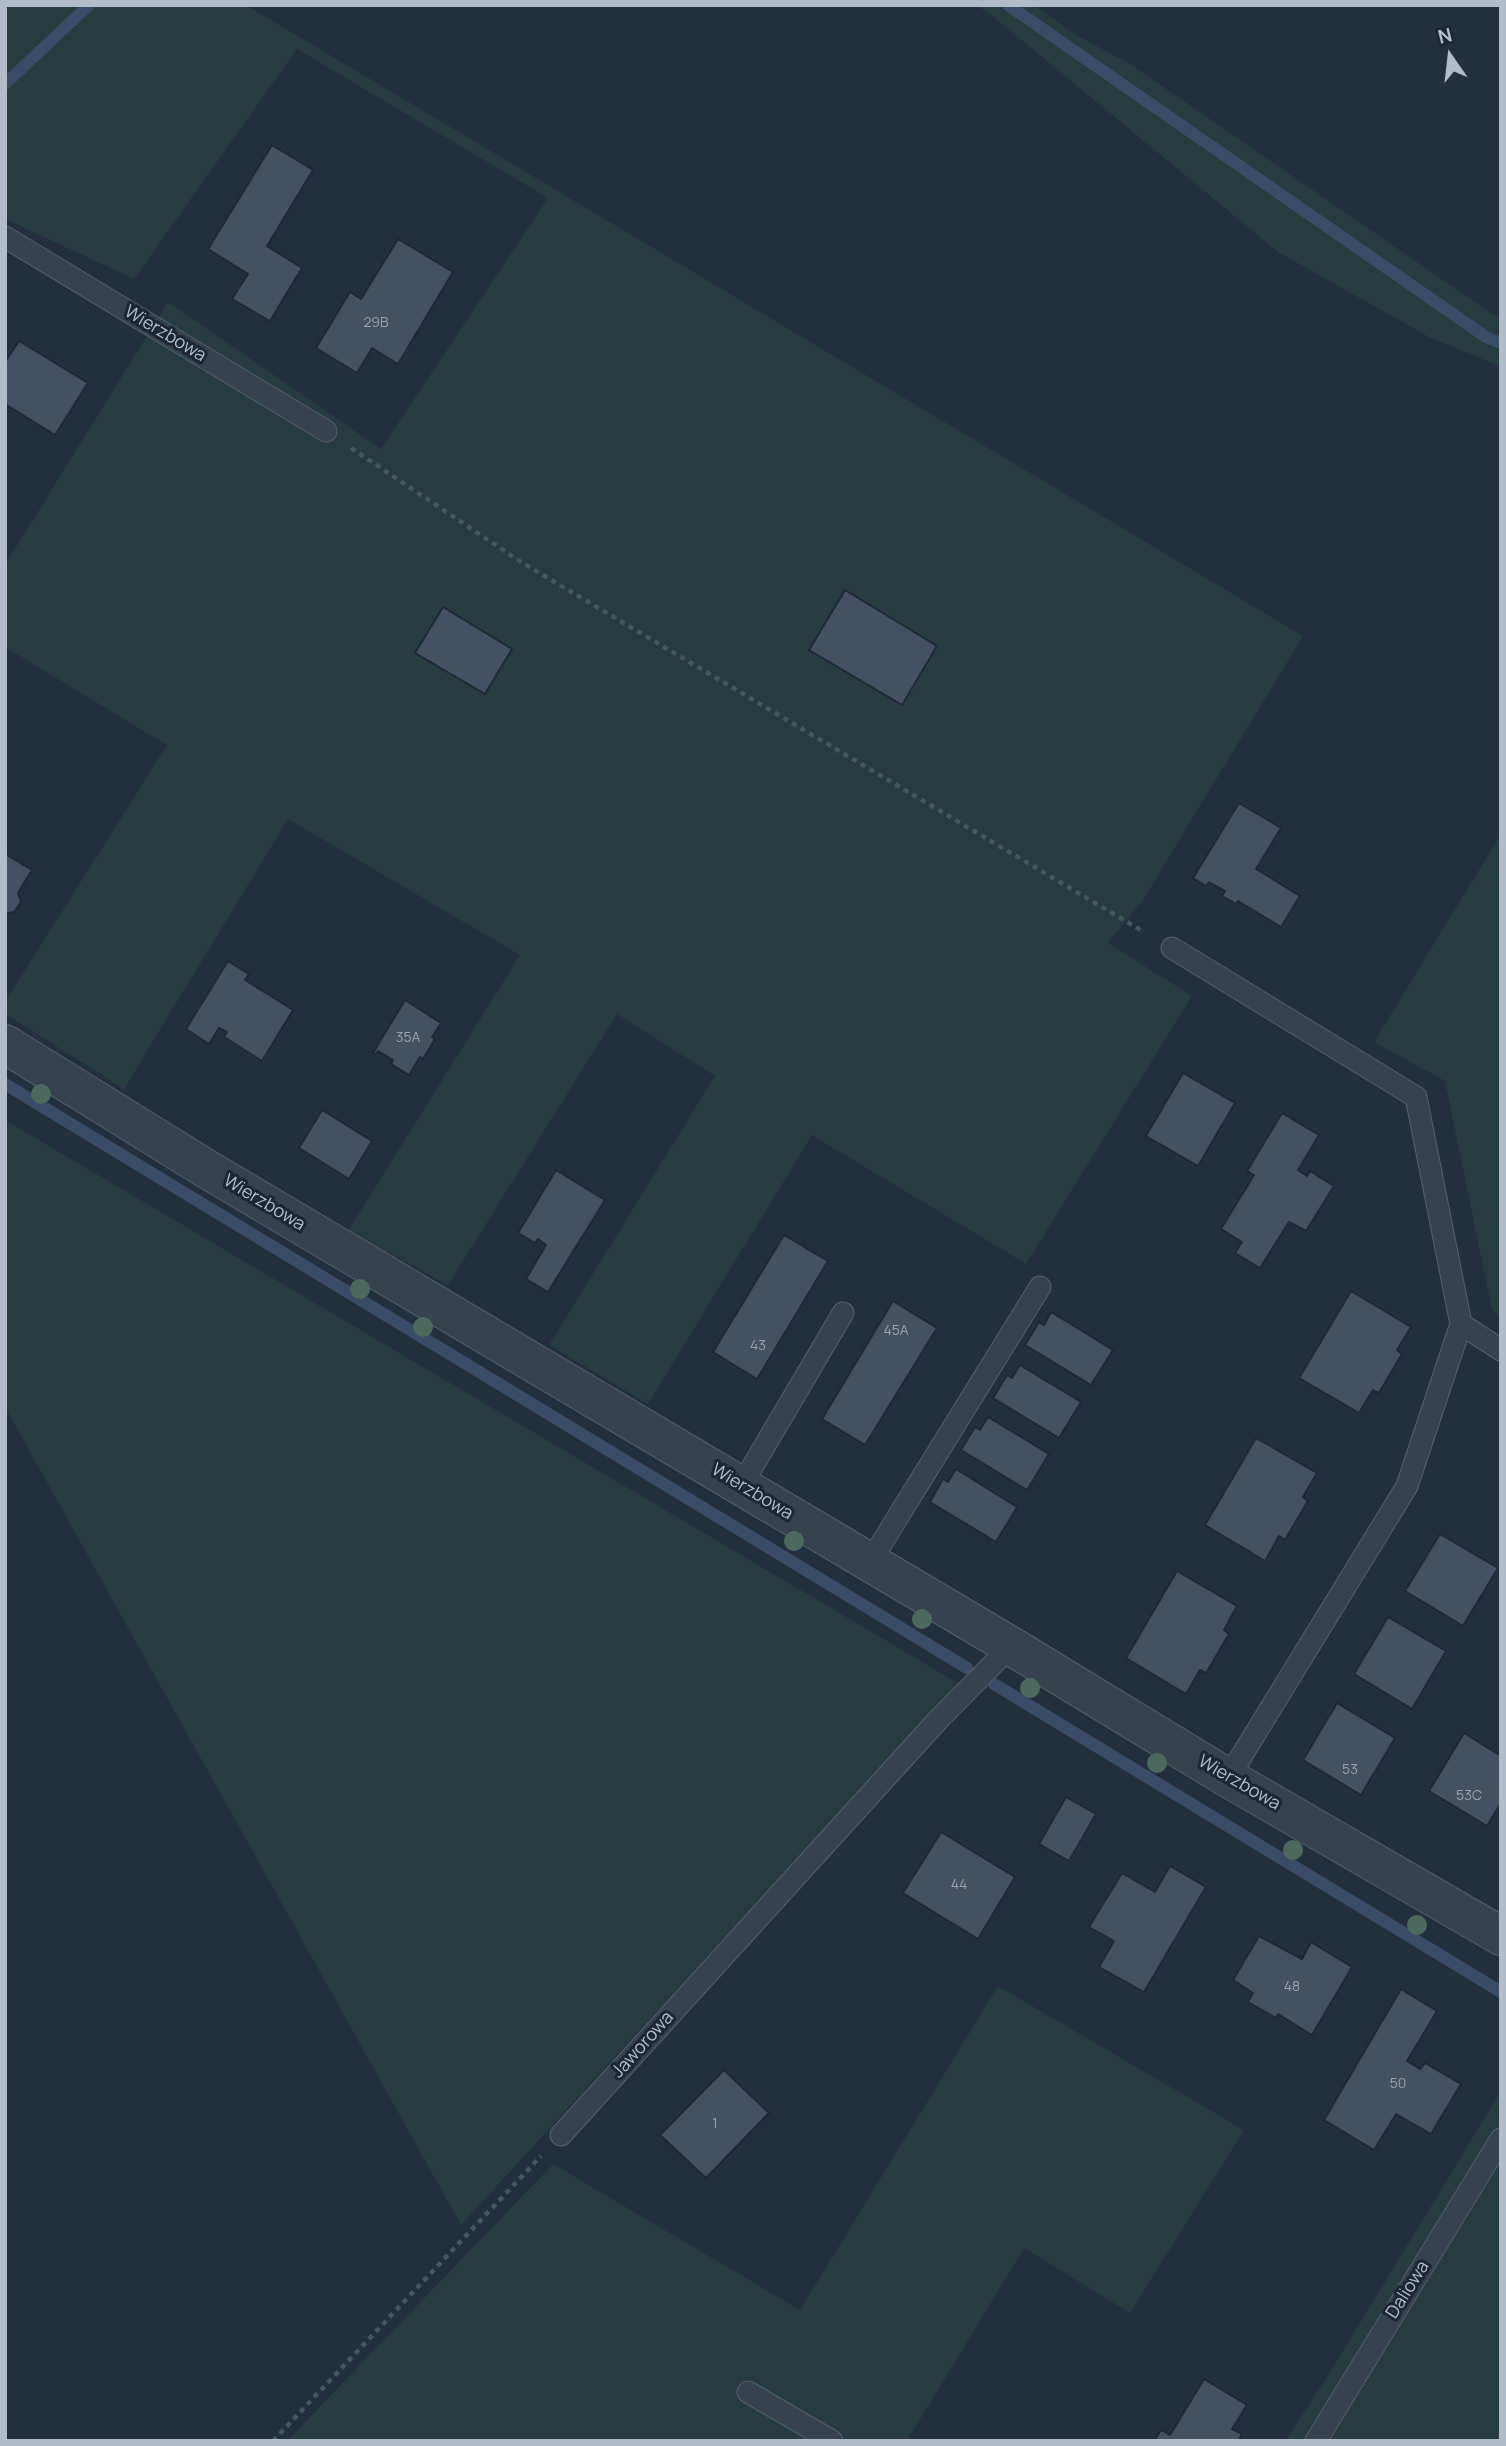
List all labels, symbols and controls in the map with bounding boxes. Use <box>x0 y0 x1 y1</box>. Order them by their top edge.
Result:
north arrow <box>1415 21 1485 91</box>
text: N <box>1435 21 1455 50</box>
street label: Wierzbowa <box>120 301 210 367</box>
house number: 29B <box>363 315 389 331</box>
house number: 35A <box>396 1030 420 1046</box>
street label: Wierzbowa <box>219 1170 309 1236</box>
house number: 45A <box>883 1323 909 1339</box>
house number: 43 <box>750 1338 766 1354</box>
street label: Wierzbowa <box>707 1459 797 1525</box>
street label: Wierzbowa <box>1194 1751 1284 1815</box>
house number: 53 <box>1342 1762 1358 1778</box>
house number: 53C <box>1456 1788 1482 1804</box>
house number: 44 <box>951 1877 967 1893</box>
house number: 48 <box>1284 1979 1300 1995</box>
street label: Jaworowa <box>608 2007 678 2083</box>
house number: 50 <box>1390 2076 1406 2092</box>
house number: 1 <box>712 2116 718 2132</box>
street label: Daliowa <box>1382 2257 1434 2323</box>

